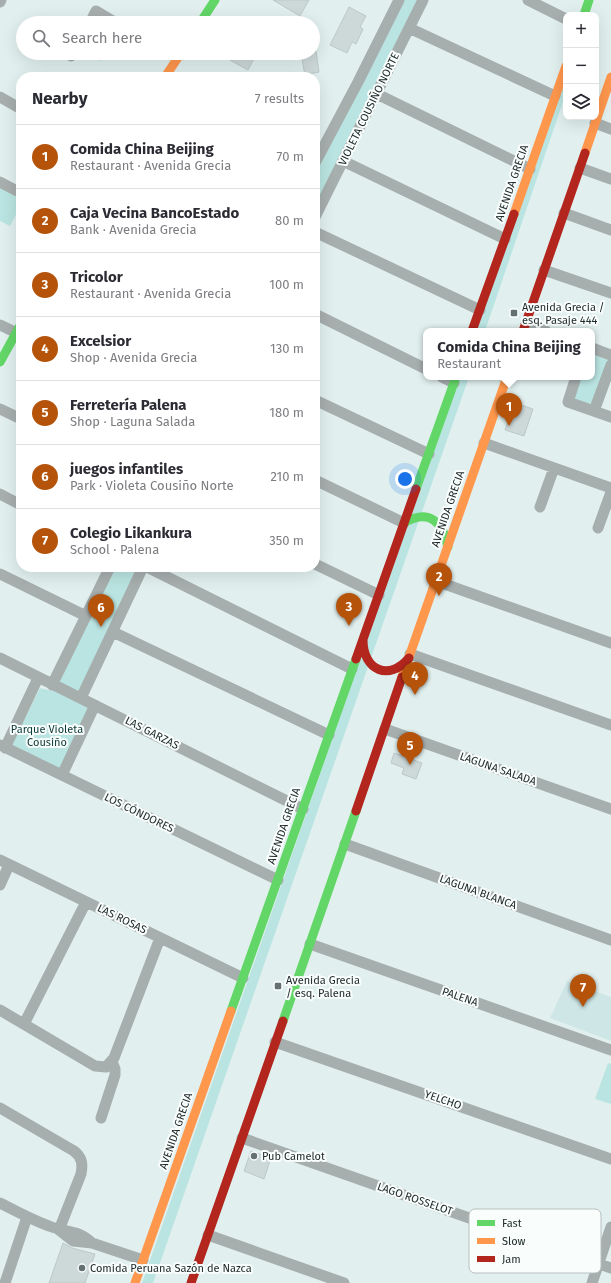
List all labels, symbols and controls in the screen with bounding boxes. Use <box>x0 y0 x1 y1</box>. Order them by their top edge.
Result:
map controls <box>563 12 599 120</box>
button: + <box>563 12 599 48</box>
search box <box>16 16 320 60</box>
icon: search <box>30 27 52 49</box>
text: Search here <box>62 29 142 47</box>
button: − <box>563 48 599 84</box>
street label: VIOLETA COUSIÑO NORTE <box>336 50 402 168</box>
button: layers <box>563 84 599 120</box>
text: Nearby <box>32 88 87 109</box>
text: 7 results <box>255 91 304 106</box>
text: Comida China Beijing <box>70 140 214 158</box>
street label: AVENIDA GRECIA <box>493 142 531 223</box>
text: 1 <box>42 149 48 164</box>
text: 70 m <box>277 149 304 164</box>
text: Restaurant · Avenida Grecia <box>70 158 231 173</box>
text: Caja Vecina BancoEstado <box>70 204 239 222</box>
text: 2 <box>42 213 48 228</box>
text: 80 m <box>275 213 304 228</box>
text: Bank · Avenida Grecia <box>70 222 197 237</box>
text: Tricolor <box>70 268 123 286</box>
text: 3 <box>42 277 48 292</box>
text: 100 m <box>269 277 304 292</box>
text: Restaurant · Avenida Grecia <box>70 286 231 301</box>
place label: Avenida Grecia / esq. Pasaje 444 <box>522 301 605 327</box>
marker: Avenida Grecia / esq. Pasaje 444 <box>509 308 519 318</box>
popup <box>423 328 595 380</box>
text: Excelsior <box>70 332 131 350</box>
text: Comida China Beijing <box>437 338 581 356</box>
text: 4 <box>41 341 49 356</box>
text: 130 m <box>270 341 304 356</box>
text: Shop · Avenida Grecia <box>70 350 197 365</box>
text: Restaurant <box>437 356 501 371</box>
pin: 1 <box>496 393 522 426</box>
text: Ferretería Palena <box>70 396 187 414</box>
text: 5 <box>42 405 48 420</box>
text: 180 m <box>269 405 304 420</box>
text: Shop · Laguna Salada <box>70 414 195 429</box>
text: juegos infantiles <box>70 460 183 478</box>
street label: AVENIDA GRECIA <box>429 468 467 549</box>
text: 6 <box>41 469 49 484</box>
text: 210 m <box>270 469 304 484</box>
your location <box>395 469 415 489</box>
text: Park · Violeta Cousiño Norte <box>70 478 234 493</box>
text: Colegio Likankura <box>70 524 192 542</box>
text: 7 <box>42 533 48 548</box>
text: 350 m <box>269 533 304 548</box>
text: School · Palena <box>70 542 159 557</box>
pin: 2 <box>426 563 452 596</box>
pin: 3 <box>336 593 362 626</box>
pin: 6 <box>88 594 114 627</box>
pin: 4 <box>402 662 428 695</box>
street label: LAS GARZAS <box>123 714 181 752</box>
park label: Parque Violeta Cousiño <box>11 723 83 749</box>
pin: 5 <box>397 732 423 765</box>
street label: LAGUNA SALADA <box>458 750 539 788</box>
street label: AVENIDA GRECIA <box>265 785 303 866</box>
street label: LOS CÓNDORES <box>102 790 176 835</box>
street label: LAGUNA BLANCA <box>438 872 519 912</box>
street label: LAS ROSAS <box>95 902 149 936</box>
place label: Avenida Grecia / esq. Palena <box>286 974 360 1000</box>
pin: 7 <box>570 974 596 1007</box>
marker: Avenida Grecia / esq. Palena <box>273 981 283 991</box>
street label: PALENA <box>440 985 480 1009</box>
street label: YELCHO <box>423 1088 463 1112</box>
street label: AVENIDA GRECIA <box>157 1090 195 1171</box>
place label: Pub Camelot <box>262 1150 325 1163</box>
marker: Pub Camelot <box>249 1151 259 1161</box>
street label: LAGO ROSSELOT <box>376 1180 455 1218</box>
legend <box>469 1209 601 1273</box>
text: Fast <box>502 1217 522 1230</box>
text: Slow <box>502 1235 526 1248</box>
text: Jam <box>502 1253 521 1266</box>
place label: Comida Peruana Sazón de Nazca <box>90 1262 252 1275</box>
marker: Comida Peruana Sazón de Nazca <box>77 1263 87 1273</box>

